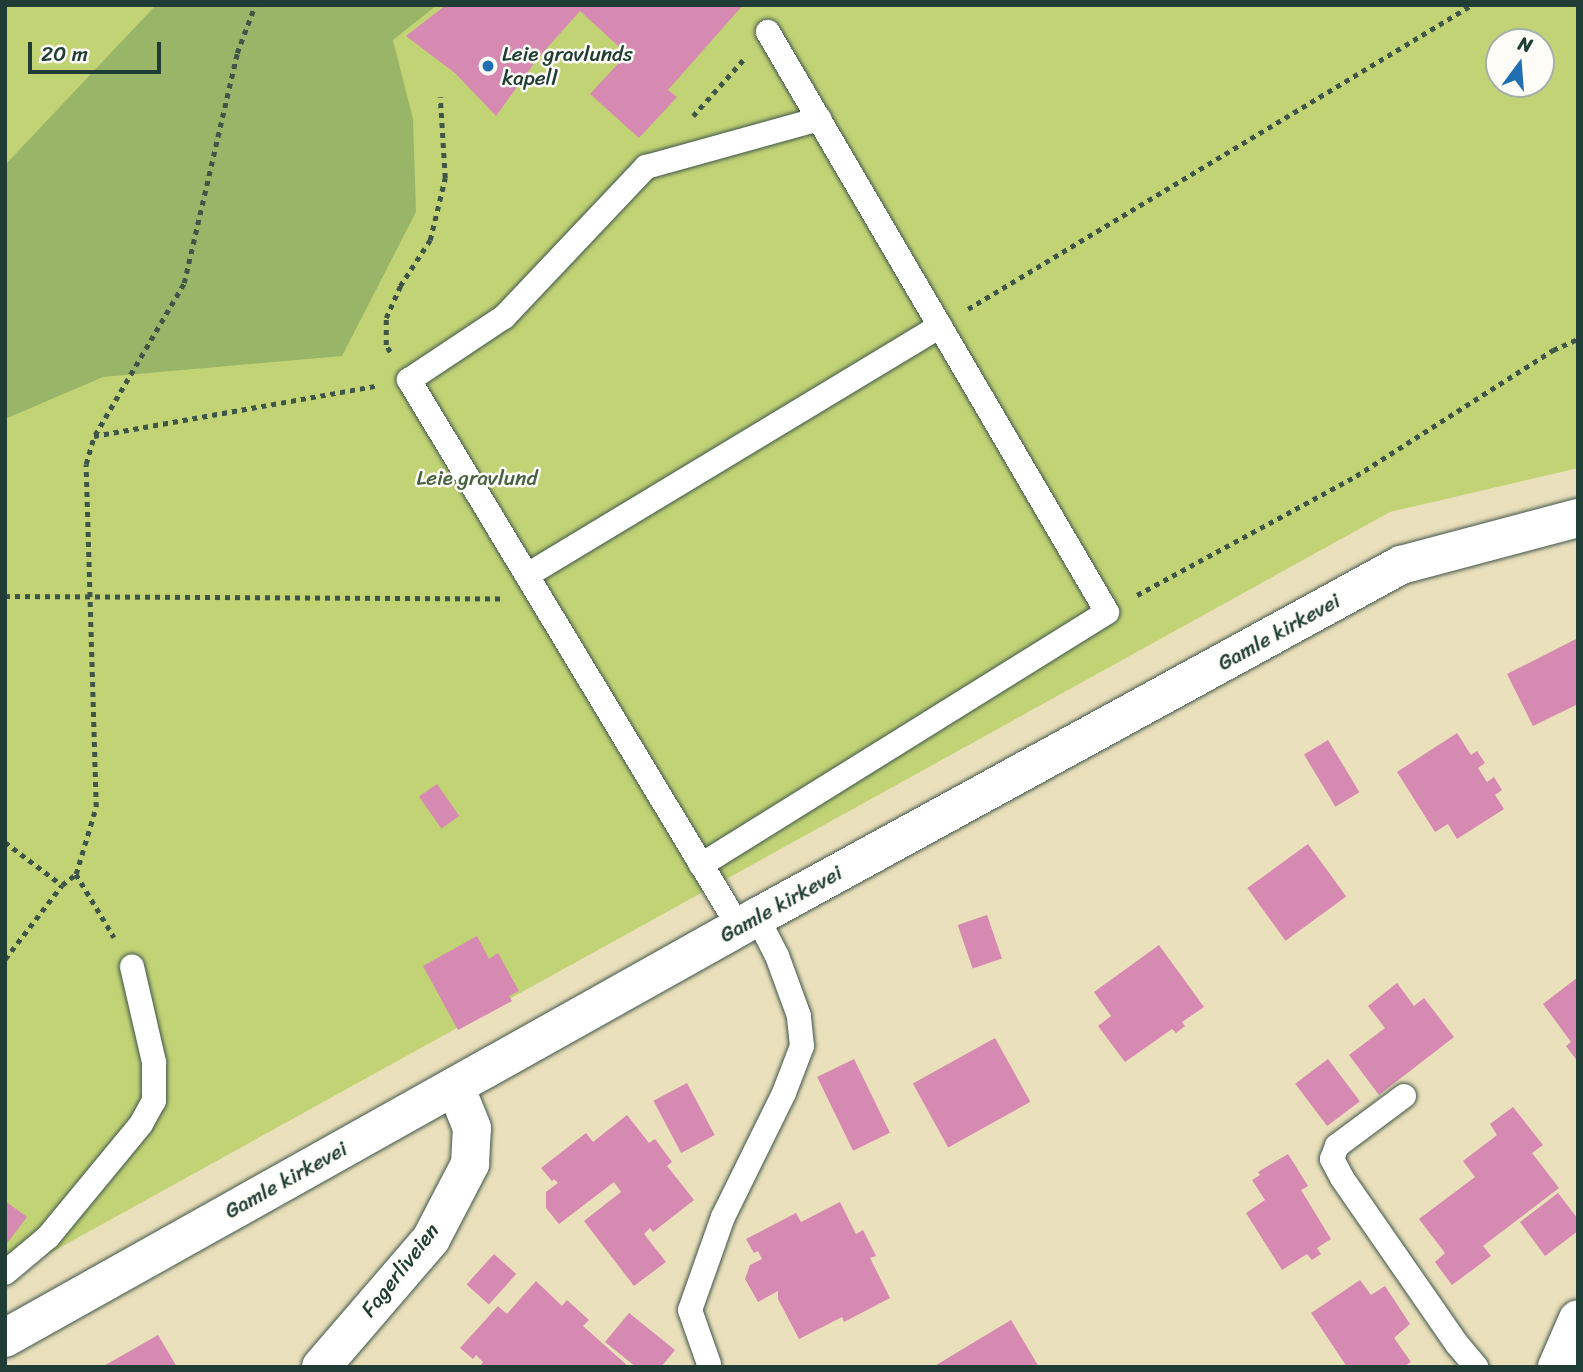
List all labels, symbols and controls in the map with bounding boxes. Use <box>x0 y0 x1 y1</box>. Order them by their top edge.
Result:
text: N <box>1514 27 1536 62</box>
scale bar <box>32 28 164 72</box>
north arrow <box>1485 28 1555 98</box>
text: 20 m <box>41 35 88 73</box>
place label: Leie gravlunds kapell <box>502 41 633 91</box>
marker: Leie gravlunds kapell <box>480 58 496 74</box>
park label: Leie gravlund <box>416 465 538 491</box>
street label: Gamle kirkevei <box>1214 588 1344 676</box>
street label: Gamle kirkevei <box>716 860 846 948</box>
street label: Gamle kirkevei <box>221 1136 351 1224</box>
street label: Fagerliveien <box>356 1218 444 1322</box>

